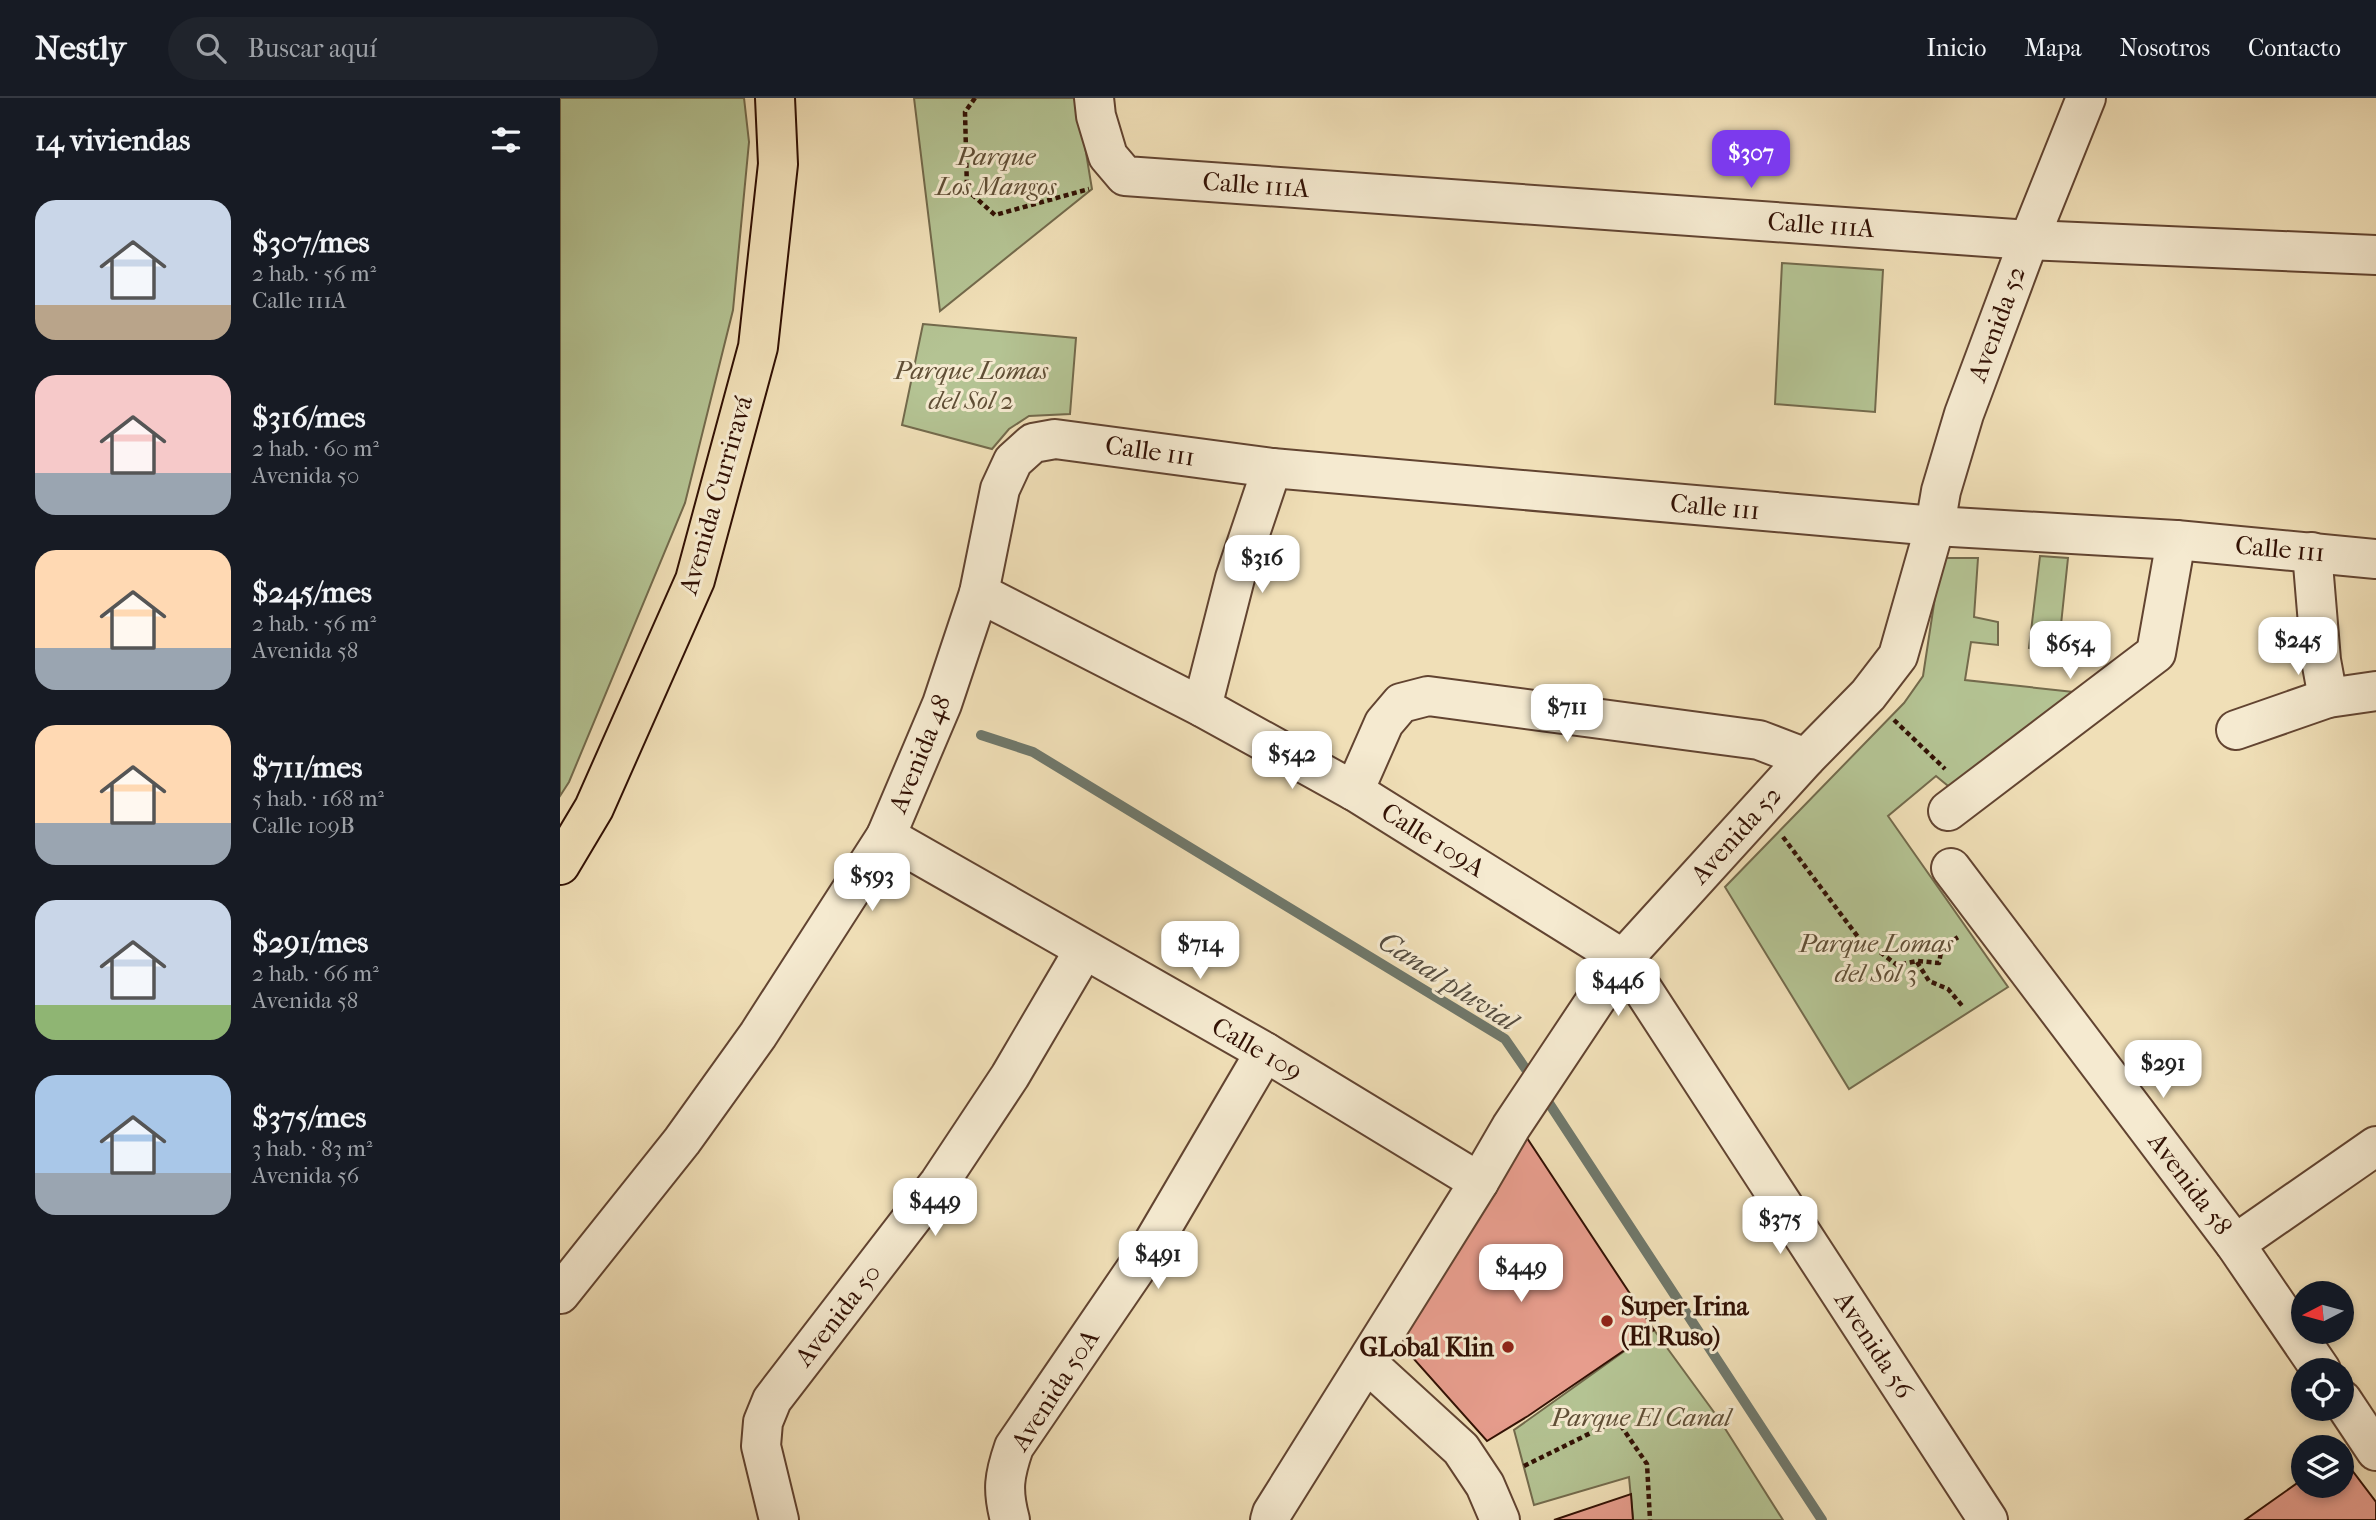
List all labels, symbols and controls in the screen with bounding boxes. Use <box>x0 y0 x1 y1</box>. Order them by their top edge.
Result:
search box <box>168 17 658 80</box>
text: Nestly <box>35 29 126 68</box>
icon: search <box>192 29 230 67</box>
text: Buscar aquí <box>248 33 377 64</box>
text: Inicio <box>1926 34 1986 62</box>
text: Mapa <box>2024 34 2082 62</box>
text: Nosotros <box>2120 34 2210 62</box>
text: Contacto <box>2248 34 2341 62</box>
icon: filters <box>487 121 525 159</box>
text: 14 viviendas <box>35 123 190 158</box>
pin: $307 <box>1710 130 1792 190</box>
text: $307 <box>1728 139 1774 166</box>
park label: Parque Los Mangos <box>934 141 1057 202</box>
street label: Calle 111A <box>1202 166 1312 204</box>
street label: Calle 111A <box>1767 206 1877 244</box>
text: $307/mes <box>252 225 370 260</box>
icon: home <box>91 228 175 312</box>
text: 2 hab. · 56 m² <box>252 260 376 287</box>
street label: Avenida 52 <box>1961 262 2032 387</box>
text: Calle 111A <box>252 287 347 314</box>
park label: Parque Lomas del Sol 2 <box>893 355 1049 416</box>
street label: Avenida Curriravá <box>673 391 759 599</box>
text: $316/mes <box>252 400 366 435</box>
icon: home <box>91 403 175 487</box>
street label: Calle 111 <box>1103 429 1197 473</box>
text: 2 hab. · 60 m² <box>252 435 379 462</box>
text: Avenida 50 <box>252 462 359 489</box>
street label: Calle 111 <box>1669 488 1761 526</box>
street label: Calle 111 <box>2234 530 2326 568</box>
pin: $316 <box>1221 536 1303 595</box>
text: $316 <box>1241 544 1283 571</box>
text: $245/mes <box>252 575 372 610</box>
icon: home <box>91 578 175 662</box>
text: 2 hab. · 56 m² <box>252 610 376 637</box>
pin: $245 <box>2257 618 2339 677</box>
pin: $654 <box>2029 622 2111 681</box>
text: $245 <box>2274 626 2322 653</box>
text: $654 <box>2046 630 2094 657</box>
text: Avenida 58 <box>252 637 358 664</box>
pin: $711 <box>1526 684 1608 744</box>
street label: Avenida 48 <box>882 691 958 818</box>
text: $711 <box>1547 693 1587 720</box>
pin: $542 <box>1251 732 1333 791</box>
text: $542 <box>1268 740 1316 767</box>
text: $711/mes <box>252 750 362 785</box>
icon: home <box>91 753 175 837</box>
street label: Avenida 52 <box>1683 780 1788 891</box>
text: 5 hab. · 168 m² <box>252 785 384 812</box>
street label: Calle 109A <box>1376 796 1491 885</box>
text: Calle 109B <box>252 812 355 839</box>
pin: $593 <box>831 854 913 913</box>
text: $593 <box>850 862 894 889</box>
pin: $714 <box>1159 922 1241 981</box>
water label: Canal pluvial <box>1373 924 1526 1040</box>
text: $291/mes <box>252 925 368 960</box>
icon: home <box>91 928 175 1012</box>
park label: Parque Lomas del Sol 3 <box>1798 928 1954 989</box>
text: $714 <box>1177 930 1223 957</box>
pin: $446 <box>1577 958 1659 1018</box>
text: 2 hab. · 66 m² <box>252 960 379 987</box>
text: $446 <box>1592 967 1644 994</box>
text: Avenida 58 <box>252 987 358 1014</box>
street label: Calle 109 <box>1206 1011 1308 1087</box>
pin: $291 <box>2122 1040 2204 1100</box>
text: $291 <box>2141 1049 2185 1076</box>
text: $375/mes <box>252 1100 366 1135</box>
icon: home <box>91 1103 175 1187</box>
street label: Avenida 58 <box>2141 1126 2239 1241</box>
text: 3 hab. · 83 m² <box>252 1135 372 1162</box>
text: Avenida 56 <box>252 1162 359 1189</box>
pin: $449 <box>894 1178 976 1238</box>
text: $449 <box>909 1187 961 1214</box>
pin: $375 <box>1739 1196 1821 1256</box>
text: $375 <box>1758 1205 1802 1232</box>
pin: $491 <box>1117 1232 1199 1291</box>
text: $491 <box>1135 1240 1181 1267</box>
pin: $449 <box>1480 1244 1562 1304</box>
text: $449 <box>1495 1253 1547 1280</box>
street label: Avenida 50 <box>788 1258 888 1373</box>
north arrow <box>2291 1281 2354 1344</box>
map controls <box>2291 1281 2354 1498</box>
street label: Avenida 56 <box>1827 1285 1921 1405</box>
place label: Super Irina (El Ruso) <box>1621 1291 1750 1352</box>
marker: Super Irina (El Ruso) <box>1599 1313 1615 1329</box>
street label: Avenida 50A <box>1004 1323 1106 1457</box>
place label: GLobal Klin <box>1359 1332 1495 1363</box>
marker: GLobal Klin <box>1500 1339 1516 1355</box>
button: locate <box>2291 1358 2354 1421</box>
park label: Parque El Canal <box>1550 1402 1734 1433</box>
button: layers <box>2291 1435 2354 1498</box>

